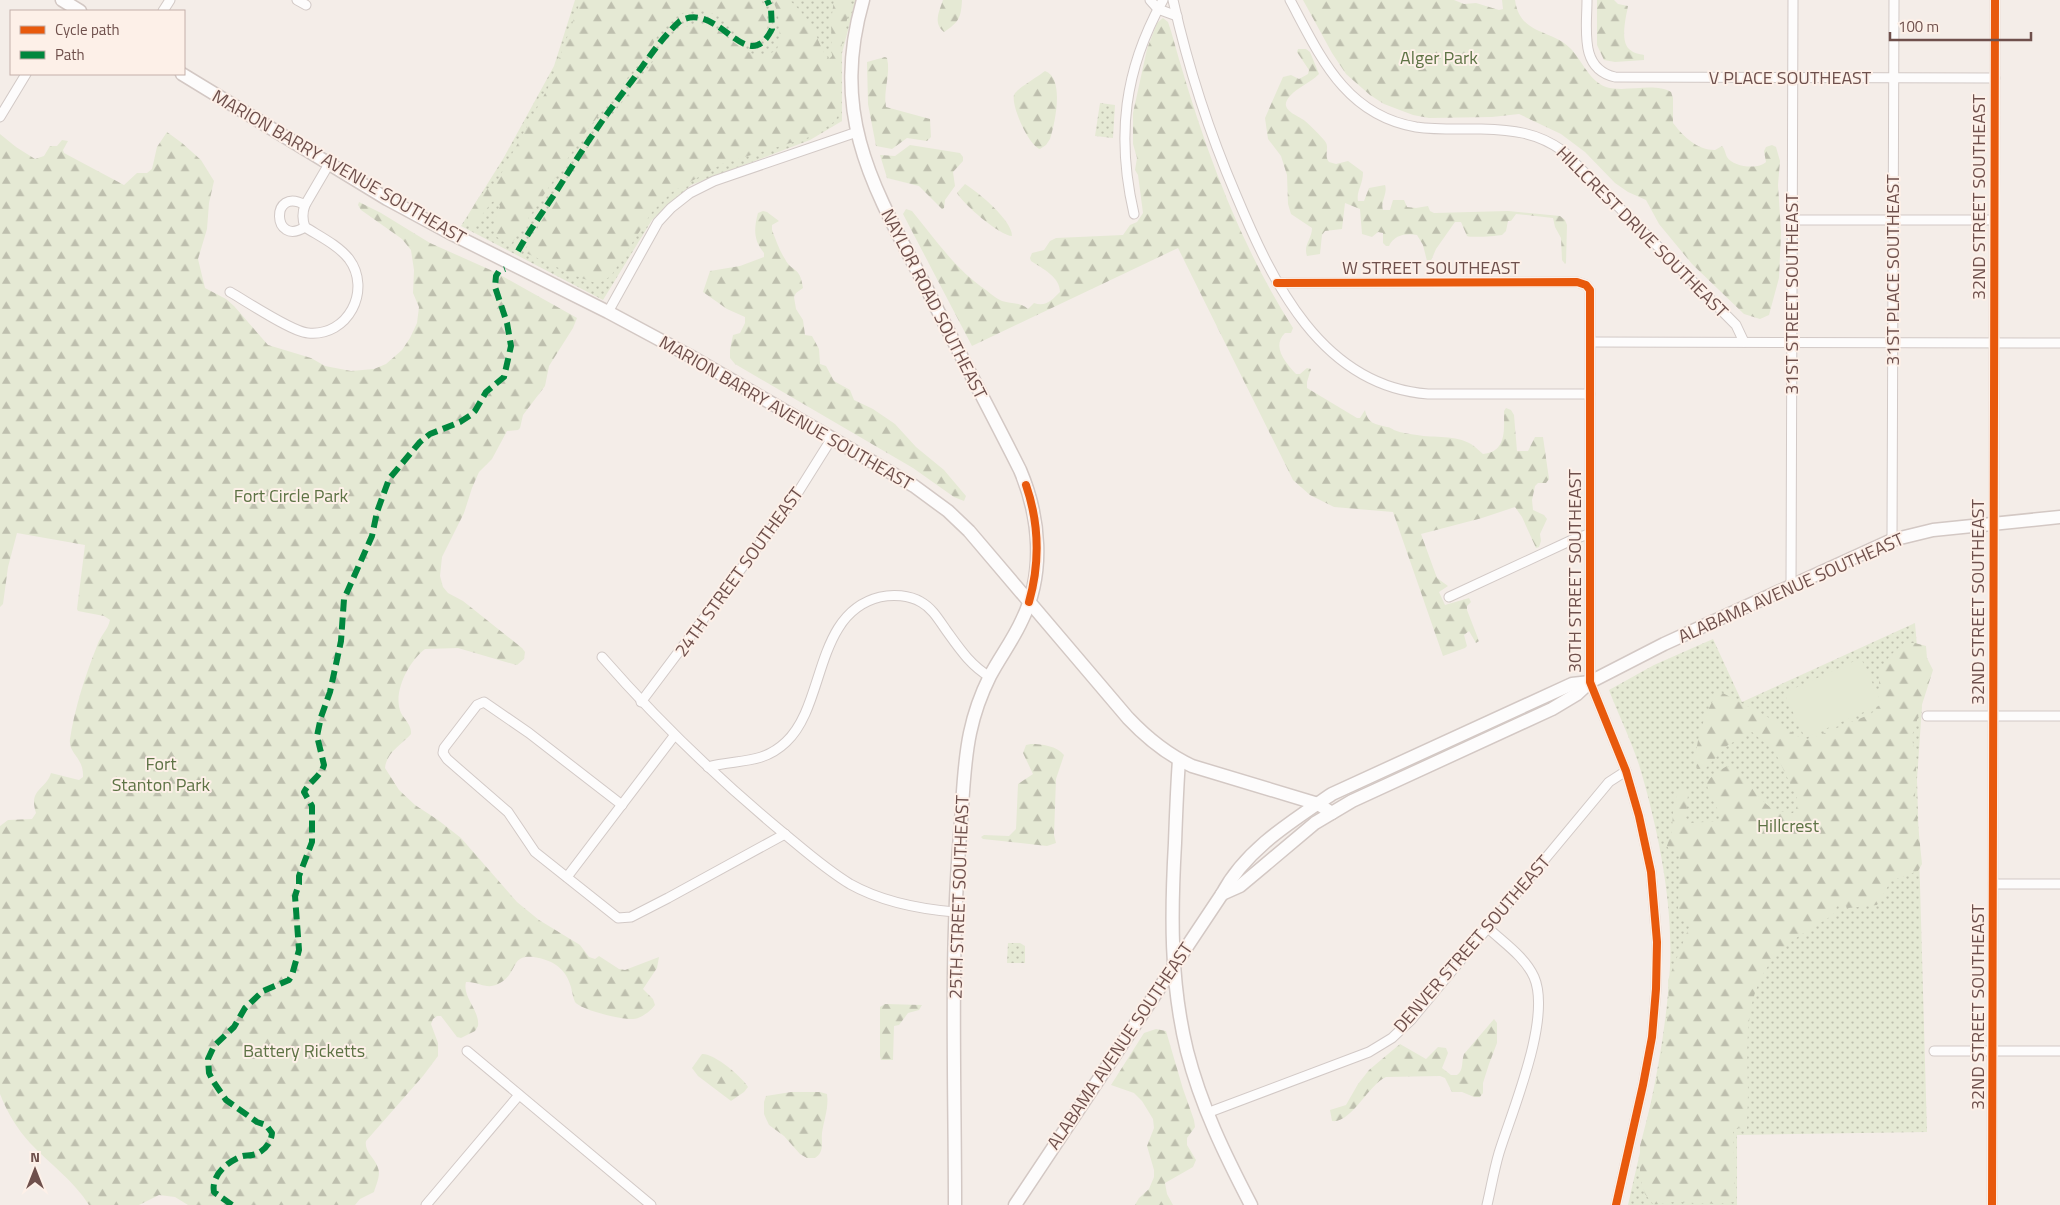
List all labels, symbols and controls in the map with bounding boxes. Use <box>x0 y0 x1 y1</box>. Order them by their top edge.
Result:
legend <box>10 10 185 75</box>
scale bar <box>1890 10 2031 42</box>
text: 100 m <box>1898 15 1939 38</box>
text: Cycle path <box>55 18 120 41</box>
text: Path <box>55 43 85 66</box>
park label: Alger Park <box>1400 44 1478 71</box>
street label: V PLACE SOUTHEAST <box>1709 64 1872 91</box>
street label: MARION BARRY AVENUE SOUTHEAST <box>207 83 472 251</box>
street label: 32ND STREET SOUTHEAST <box>1965 93 1992 300</box>
street label: HILLCREST DRIVE SOUTHEAST <box>1550 139 1735 324</box>
street label: 31ST PLACE SOUTHEAST <box>1879 174 1906 366</box>
street label: 31ST STREET SOUTHEAST <box>1778 193 1805 395</box>
street label: NAYLOR ROAD SOUTHEAST <box>875 204 995 404</box>
street label: W STREET SOUTHEAST <box>1342 254 1521 281</box>
street label: MARION BARRY AVENUE SOUTHEAST <box>654 329 919 497</box>
street label: 30TH STREET SOUTHEAST <box>1561 468 1588 673</box>
street label: 24TH STREET SOUTHEAST <box>668 481 810 662</box>
park label: Fort Circle Park <box>234 482 349 509</box>
street label: 32ND STREET SOUTHEAST <box>1964 498 1991 705</box>
street label: ALABAMA AVENUE SOUTHEAST <box>1674 525 1908 650</box>
park label: Fort Stanton Park <box>112 750 211 798</box>
street label: 25TH STREET SOUTHEAST <box>941 794 976 999</box>
park label: Hillcrest <box>1757 812 1820 839</box>
street label: DENVER STREET SOUTHEAST <box>1387 849 1557 1038</box>
street label: 32ND STREET SOUTHEAST <box>1964 903 1991 1110</box>
street label: ALABAMA AVENUE SOUTHEAST <box>1040 936 1199 1155</box>
park label: Battery Ricketts <box>243 1037 365 1064</box>
north arrow <box>10 1145 60 1195</box>
text: N <box>30 1146 40 1167</box>

